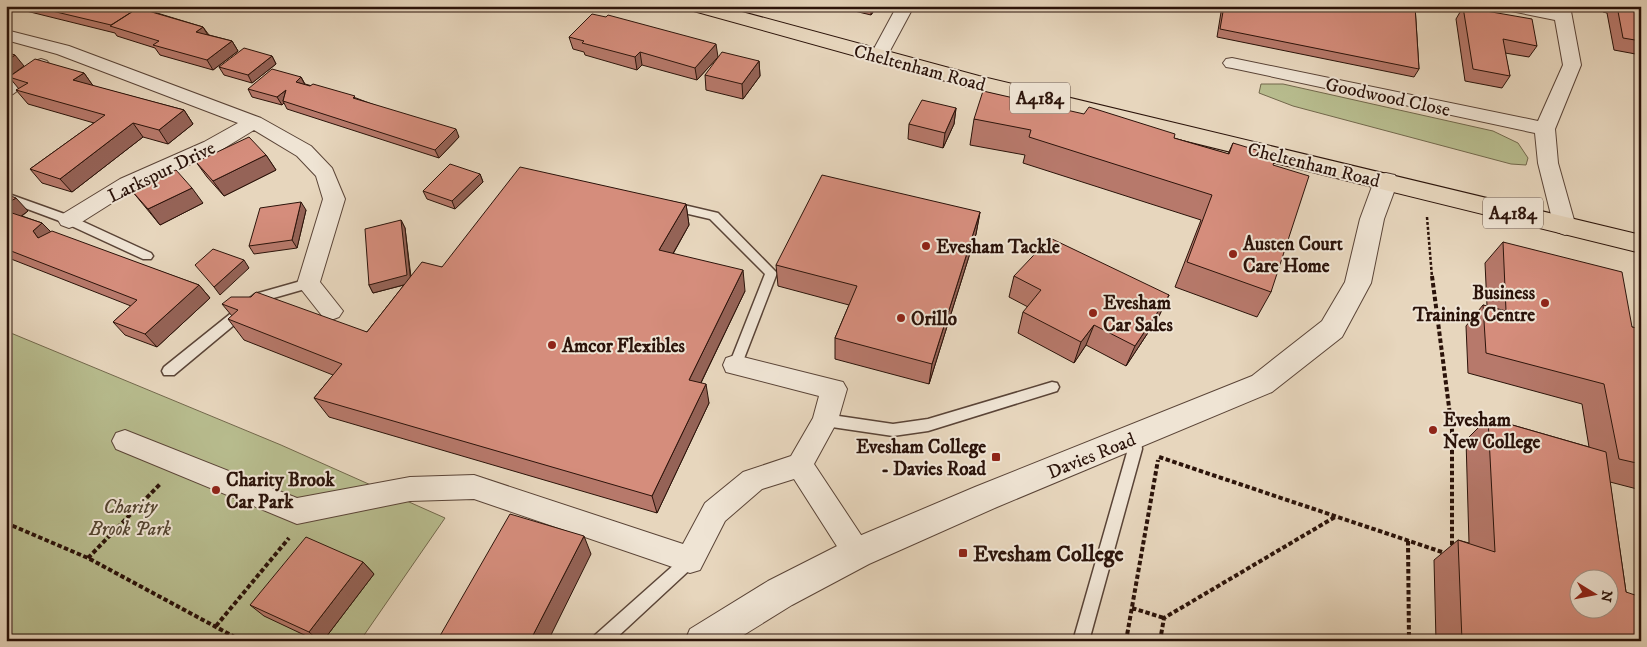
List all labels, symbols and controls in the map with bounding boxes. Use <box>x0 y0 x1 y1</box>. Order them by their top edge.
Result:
street label: Cheltenham Road <box>851 40 989 97</box>
street label: Goodwood Close <box>1323 73 1452 122</box>
road number: A4184 <box>1010 82 1070 114</box>
street label: Larkspur Drive <box>104 136 219 208</box>
street label: Cheltenham Road <box>1245 138 1383 193</box>
road number: A4184 <box>1483 198 1543 228</box>
place label: Austen Court Care Home <box>1242 233 1344 278</box>
place label: Evesham Tackle <box>936 236 1060 259</box>
marker: Evesham Tackle <box>920 240 932 252</box>
marker: Austen Court Care Home <box>1227 248 1239 260</box>
place label: Business Training Centre <box>1412 282 1536 327</box>
place label: Evesham Car Sales <box>1103 292 1173 337</box>
marker: Business Training Centre <box>1539 297 1551 309</box>
marker: Evesham Car Sales <box>1087 307 1099 319</box>
place label: Orillo <box>911 308 957 331</box>
marker: Orillo <box>895 312 907 324</box>
place label: Amcor Flexibles <box>561 335 686 358</box>
marker: Amcor Flexibles <box>546 339 558 351</box>
place label: Evesham New College <box>1443 409 1541 454</box>
marker: Evesham New College <box>1427 424 1439 436</box>
street label: Davies Road <box>1044 428 1139 484</box>
place label: Evesham College - Davies Road <box>856 436 987 481</box>
marker: Evesham College - Davies Road <box>990 451 1002 463</box>
place label: Charity Brook Car Park <box>226 469 335 514</box>
marker: Charity Brook Car Park <box>210 484 222 496</box>
park label: Charity Brook Park <box>88 496 171 541</box>
place label: Evesham College <box>973 541 1124 568</box>
marker: Evesham College <box>957 547 969 559</box>
north arrow <box>1570 570 1620 620</box>
text: N <box>1596 589 1616 604</box>

